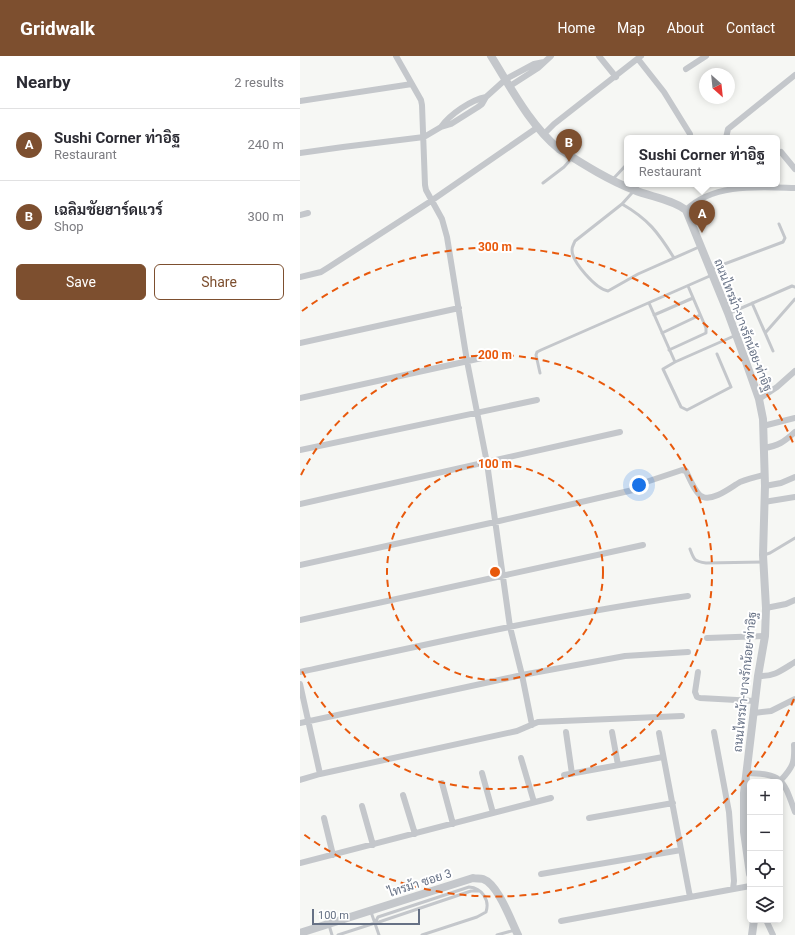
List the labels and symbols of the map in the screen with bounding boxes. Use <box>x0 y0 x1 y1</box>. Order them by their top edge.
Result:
north arrow <box>699 68 735 104</box>
pin: B <box>556 129 582 162</box>
pin: A <box>689 200 715 233</box>
text: 300 m <box>478 240 512 254</box>
street label: ถนนไทรม้า-บางรักน้อย-ท่าอิฐ <box>710 256 776 394</box>
text: 200 m <box>478 348 512 362</box>
text: 100 m <box>478 457 512 471</box>
your location <box>629 475 649 495</box>
centre of rings <box>488 565 502 579</box>
street label: ถนนไทรม้า-บางรักน้อย-ท่าอิฐ <box>730 611 760 753</box>
street label: ไทรม้า ซอย 3 <box>385 865 453 900</box>
scale bar <box>312 907 420 926</box>

